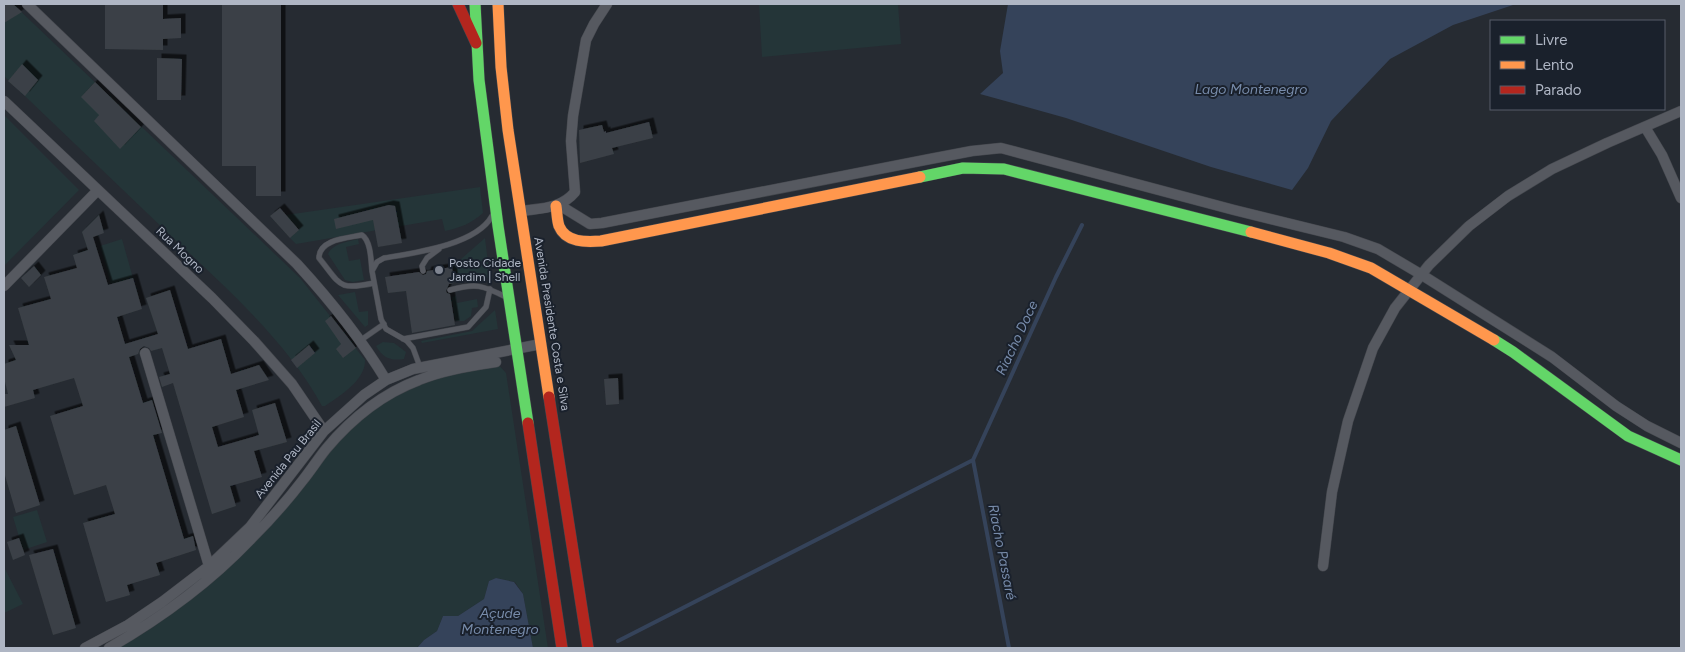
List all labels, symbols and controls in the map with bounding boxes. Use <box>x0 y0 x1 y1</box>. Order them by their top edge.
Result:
legend <box>1490 20 1665 110</box>
text: Livre <box>1535 31 1567 49</box>
text: Lento <box>1535 56 1574 74</box>
water label: Lago Montenegro <box>1195 81 1307 98</box>
text: Parado <box>1535 81 1582 99</box>
street label: Rua Mogno <box>153 224 207 276</box>
street label: Avenida Presidente Costa e Silva <box>531 236 573 412</box>
place label: Posto Cidade Jardim | Shell <box>449 256 521 284</box>
marker: Posto Cidade Jardim | Shell <box>433 264 445 276</box>
water label: Riacho Doce <box>992 298 1042 378</box>
street label: Avenida Pau Brasil <box>252 417 324 501</box>
water label: Riacho Passaré <box>984 503 1020 602</box>
water label: Açude Montenegro <box>461 605 539 638</box>

